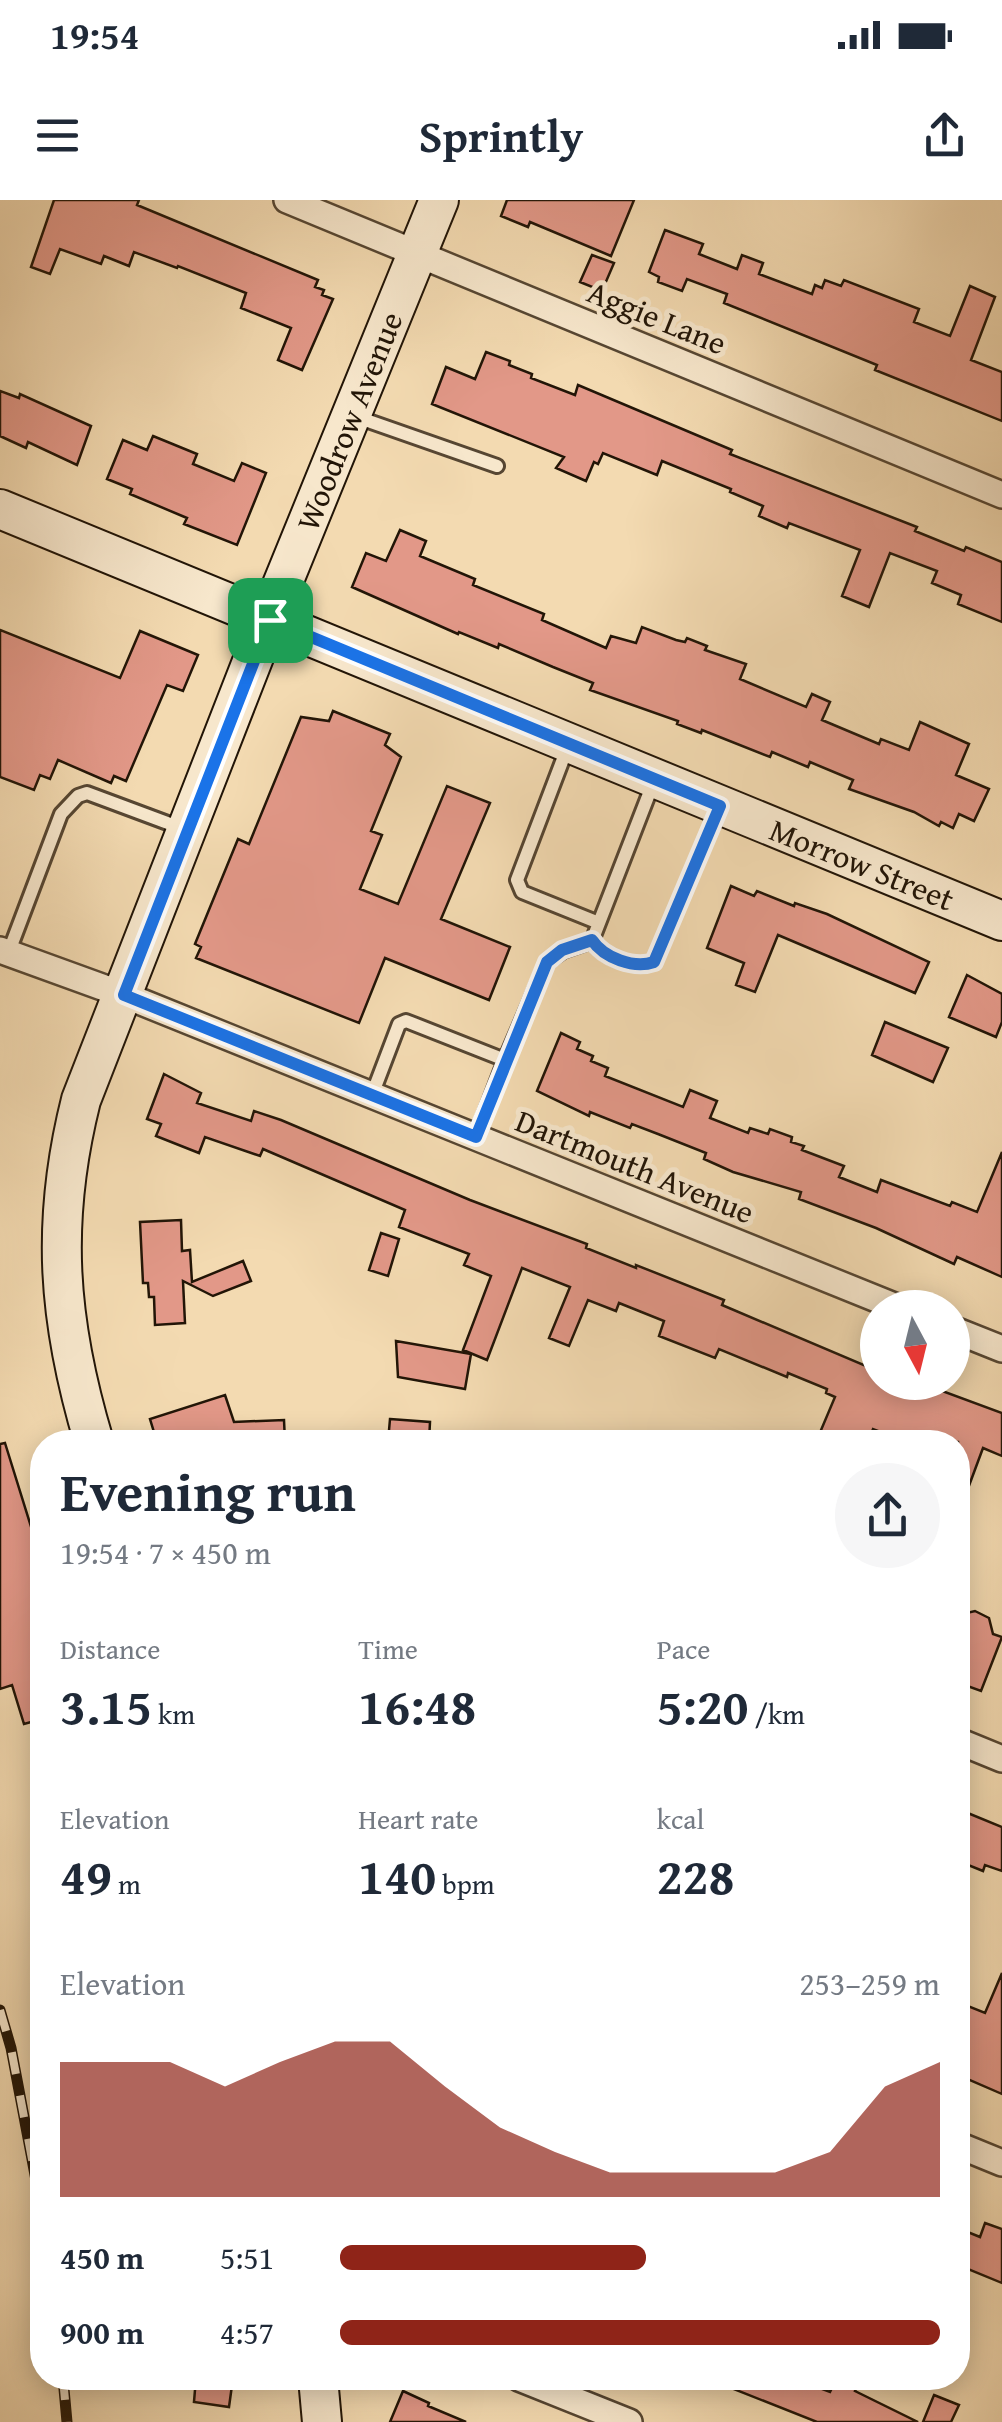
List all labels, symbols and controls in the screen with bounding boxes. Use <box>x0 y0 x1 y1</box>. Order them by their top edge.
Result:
text: 19:54 <box>50 7 140 63</box>
text: Sprintly <box>419 103 583 168</box>
icon: menu <box>30 108 85 163</box>
icon: share <box>917 108 972 163</box>
street label: Aggie Lane <box>581 268 733 366</box>
street label: Woodrow Avenue <box>284 304 414 538</box>
pin <box>228 578 313 663</box>
icon: arrive <box>243 593 298 648</box>
street label: Morrow Street <box>763 806 961 922</box>
street label: Dartmouth Avenue <box>509 1097 761 1235</box>
north arrow <box>860 1290 970 1400</box>
map controls <box>860 1290 970 1400</box>
text: Evening run <box>60 1451 356 1531</box>
button: share <box>835 1463 940 1568</box>
text: 19:54 · 7 × 450 m <box>60 1529 271 1576</box>
text: Distance <box>60 1628 160 1669</box>
text: Time <box>358 1628 418 1669</box>
text: Pace <box>657 1628 711 1669</box>
text: 3.15 <box>60 1669 152 1742</box>
text: 16:48 <box>358 1669 476 1742</box>
text: 5:20 <box>657 1669 749 1742</box>
text: km <box>152 1693 195 1734</box>
text: /km <box>749 1693 805 1734</box>
text: Elevation <box>60 1798 170 1839</box>
text: Heart rate <box>358 1798 478 1839</box>
text: kcal <box>657 1798 704 1839</box>
text: 49 <box>60 1839 112 1912</box>
text: 140 <box>358 1839 436 1912</box>
text: 228 <box>657 1839 734 1912</box>
text: m <box>112 1863 141 1904</box>
text: bpm <box>436 1863 495 1904</box>
text: Elevation <box>60 1960 185 2007</box>
text: 253–259 m <box>799 1960 940 2007</box>
text: 450 m <box>60 2234 144 2281</box>
text: 5:51 <box>220 2234 274 2281</box>
text: 900 m <box>60 2309 144 2356</box>
text: 4:57 <box>220 2309 274 2356</box>

